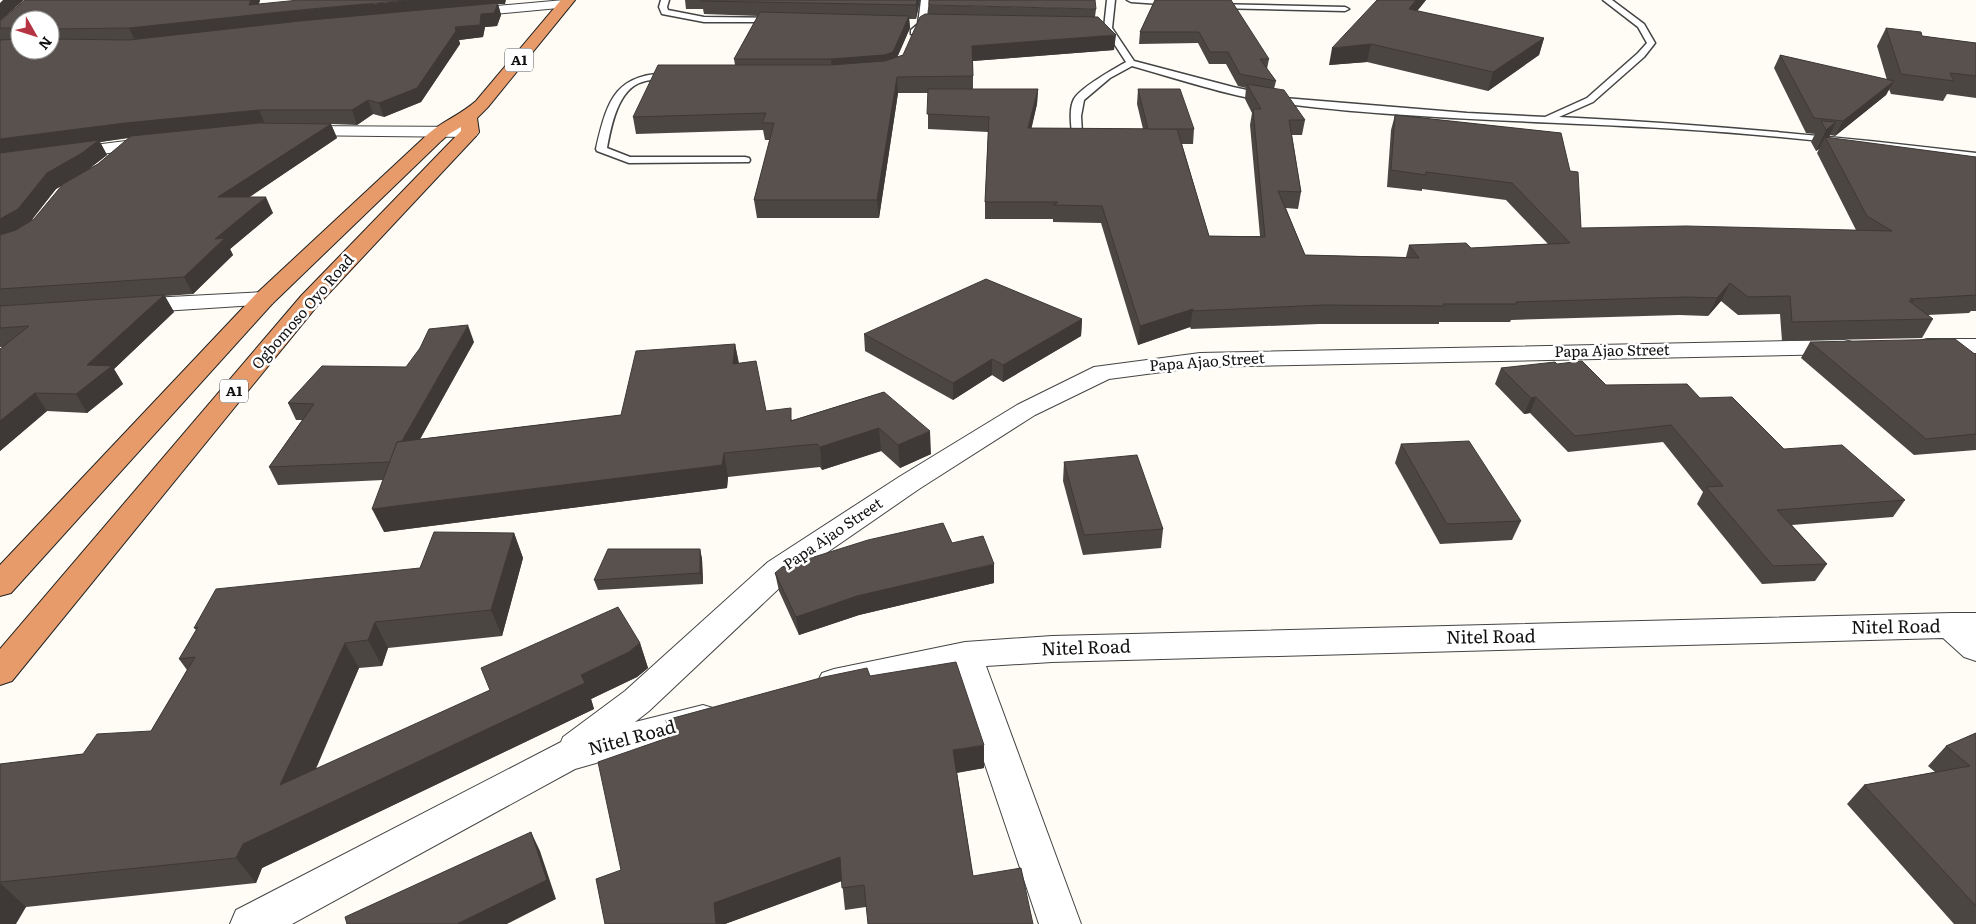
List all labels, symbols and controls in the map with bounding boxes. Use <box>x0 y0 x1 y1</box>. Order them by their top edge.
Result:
north arrow <box>10 10 60 60</box>
text: N <box>34 33 57 55</box>
road number: A1 <box>505 48 533 72</box>
street label: Ogbomoso Oyo Road <box>245 248 359 374</box>
street label: Papa Ajao Street <box>1554 337 1670 362</box>
street label: Papa Ajao Street <box>1149 345 1265 376</box>
road number: A1 <box>220 380 248 402</box>
street label: Papa Ajao Street <box>778 491 886 575</box>
street label: Nitel Road <box>1851 611 1941 640</box>
street label: Nitel Road <box>1446 621 1536 650</box>
street label: Nitel Road <box>1041 631 1131 662</box>
street label: Nitel Road <box>585 712 678 761</box>

